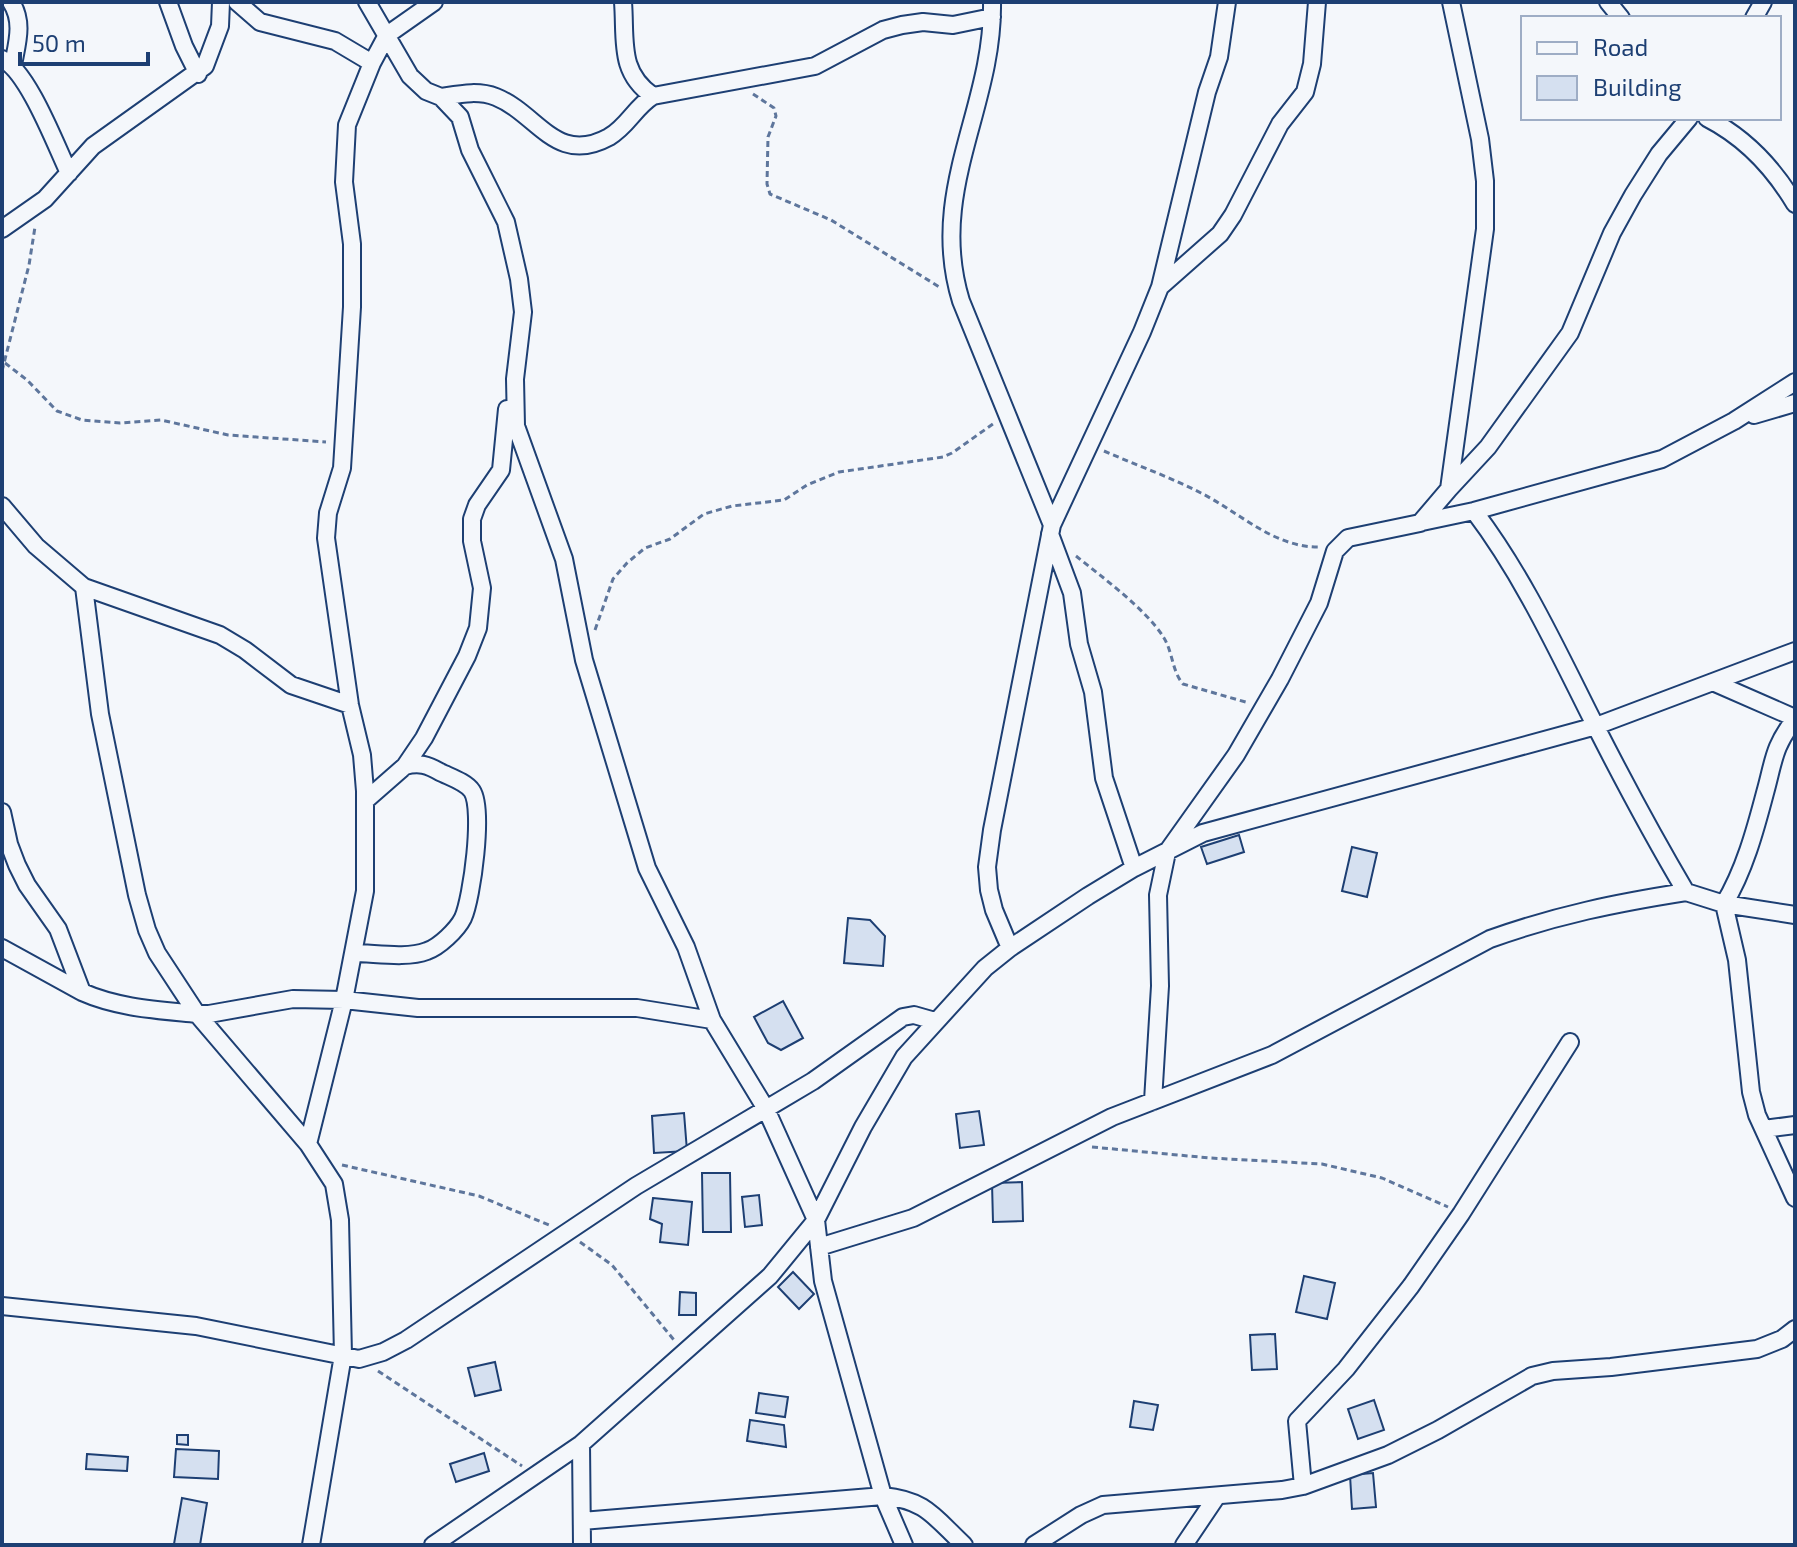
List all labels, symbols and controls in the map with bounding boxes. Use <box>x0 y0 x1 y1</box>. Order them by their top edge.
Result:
scale bar <box>20 16 148 66</box>
legend <box>1521 16 1781 120</box>
text: 50 m <box>32 28 86 57</box>
text: Road <box>1593 32 1648 61</box>
text: Building <box>1593 72 1682 101</box>

